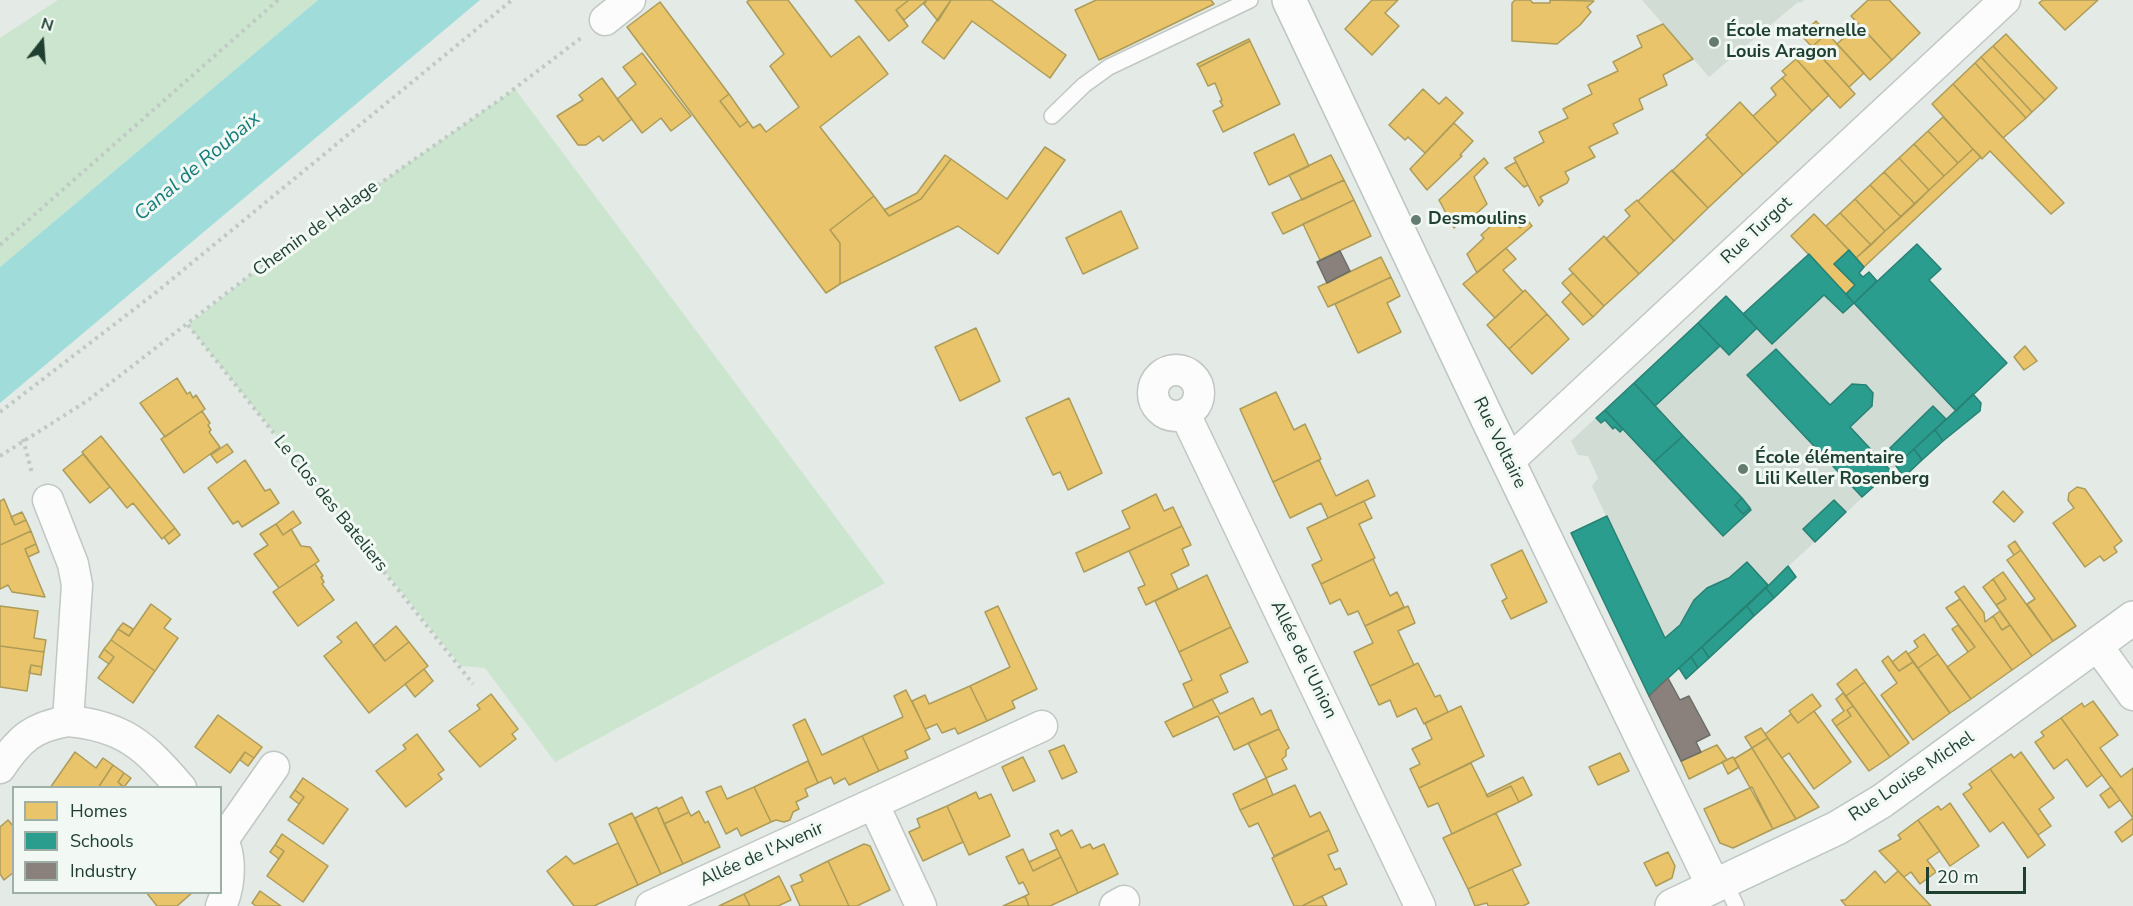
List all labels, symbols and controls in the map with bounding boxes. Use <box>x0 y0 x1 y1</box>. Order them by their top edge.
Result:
north arrow <box>12 12 72 72</box>
text: N <box>38 13 56 37</box>
place label: École maternelle Louis Aragon <box>1726 21 1866 63</box>
marker: École maternelle Louis Aragon <box>1707 35 1721 49</box>
water label: Canal de Roubaix <box>130 107 266 227</box>
street label: Chemin de Halage <box>249 176 383 282</box>
street label: Rue Turgot <box>1717 193 1797 269</box>
place label: Desmoulins <box>1428 209 1526 231</box>
marker: Desmoulins <box>1409 213 1423 227</box>
street label: Rue Voltaire <box>1468 394 1530 492</box>
street label: Le Clos des Bateliers <box>268 431 392 577</box>
place label: École élémentaire Lili Keller Rosenberg <box>1755 448 1929 490</box>
marker: École élémentaire Lili Keller Rosenberg <box>1736 462 1750 476</box>
street label: Allée de l'Union <box>1265 598 1341 722</box>
street label: Rue Louise Michel <box>1845 727 1979 827</box>
legend <box>12 786 222 894</box>
text: Homes <box>70 799 127 823</box>
street label: Allée de l'Avenir <box>697 818 827 892</box>
text: Schools <box>70 829 134 853</box>
scale bar <box>1929 855 2030 893</box>
text: Industry <box>70 859 137 883</box>
text: 20 m <box>1937 865 1979 889</box>

